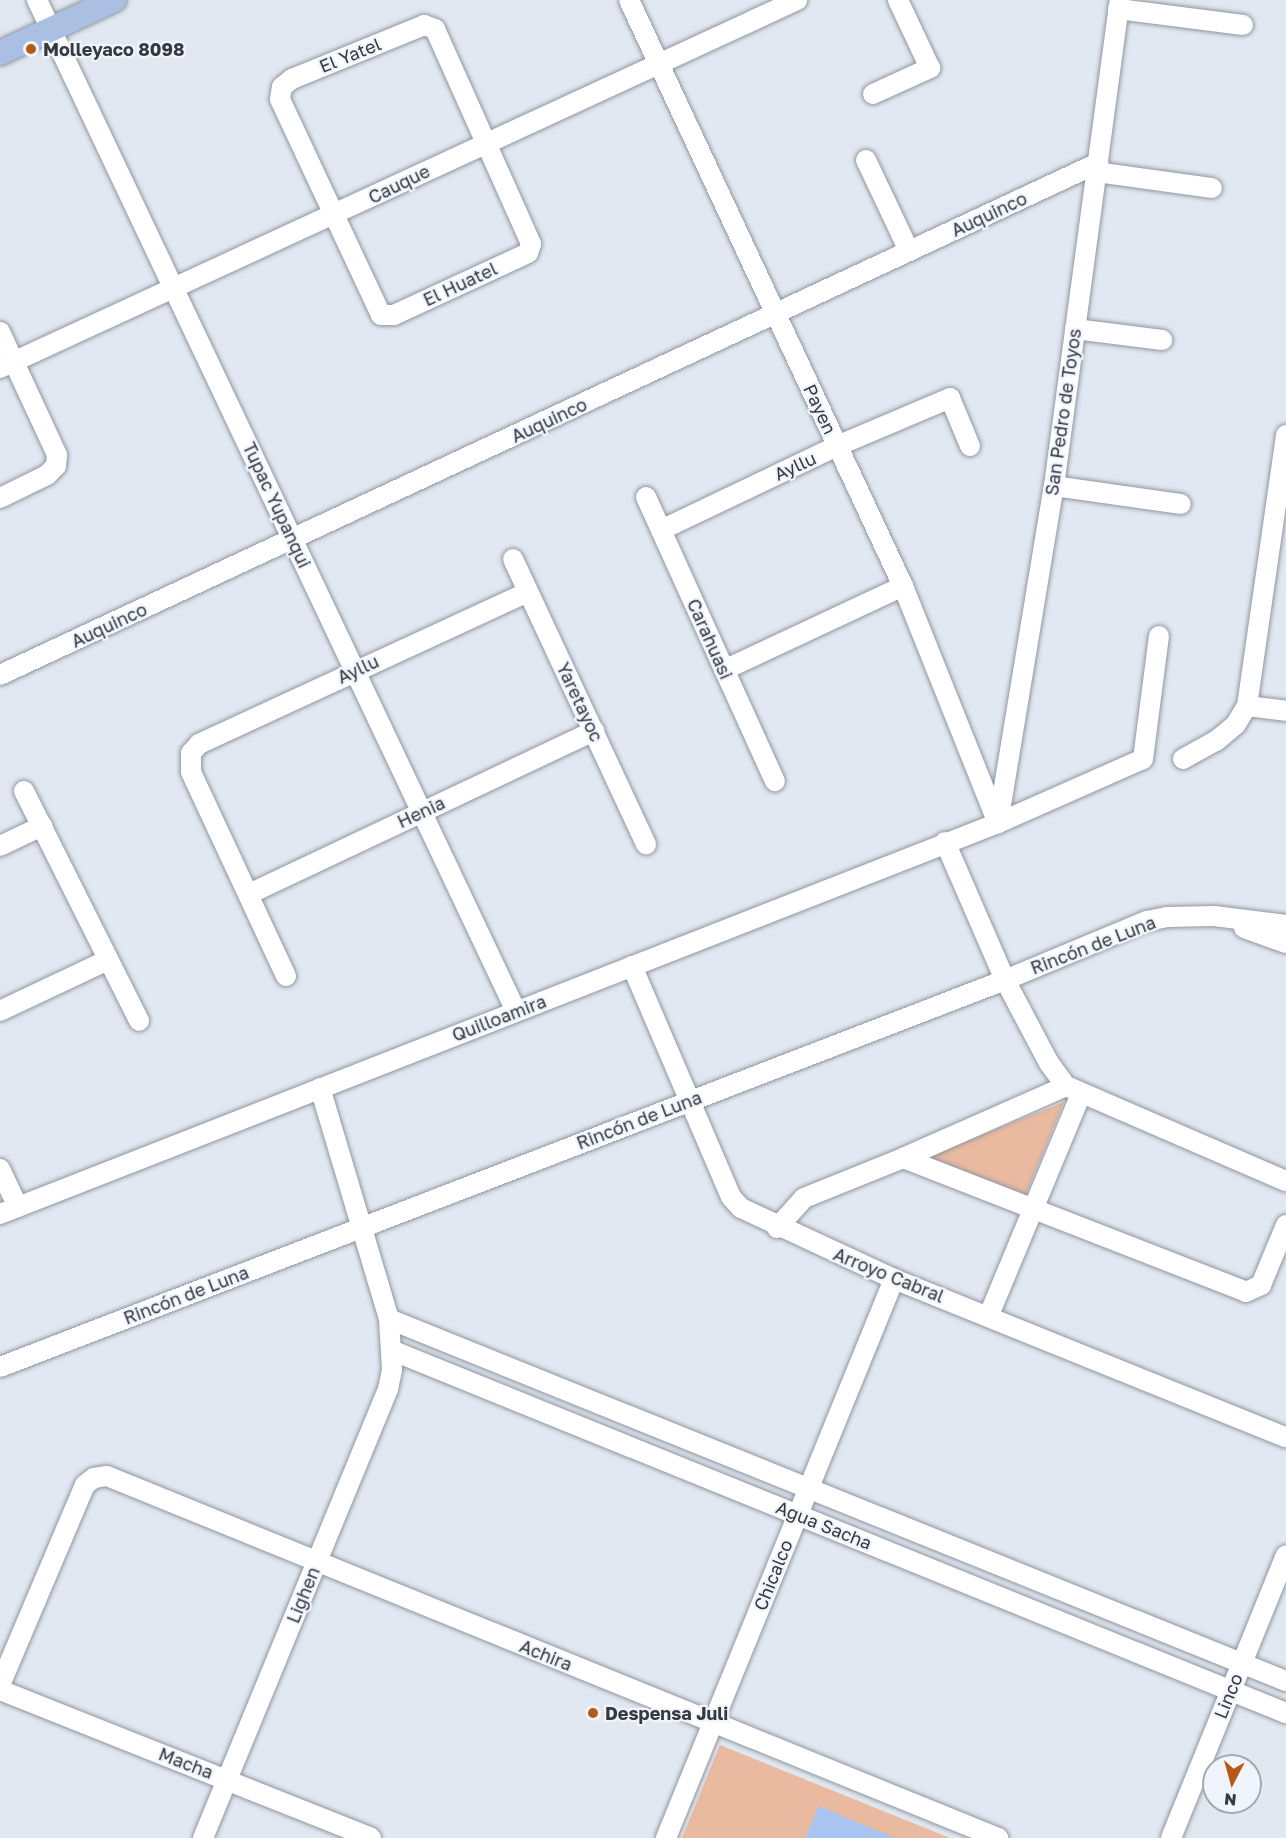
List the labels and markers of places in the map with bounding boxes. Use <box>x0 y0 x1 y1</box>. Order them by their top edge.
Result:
place label: Molleyaco 8098 <box>43 38 184 60</box>
marker: Molleyaco 8098 <box>24 42 38 56</box>
place label: Despensa Juli <box>605 1702 728 1724</box>
marker: Despensa Juli <box>586 1706 600 1720</box>

